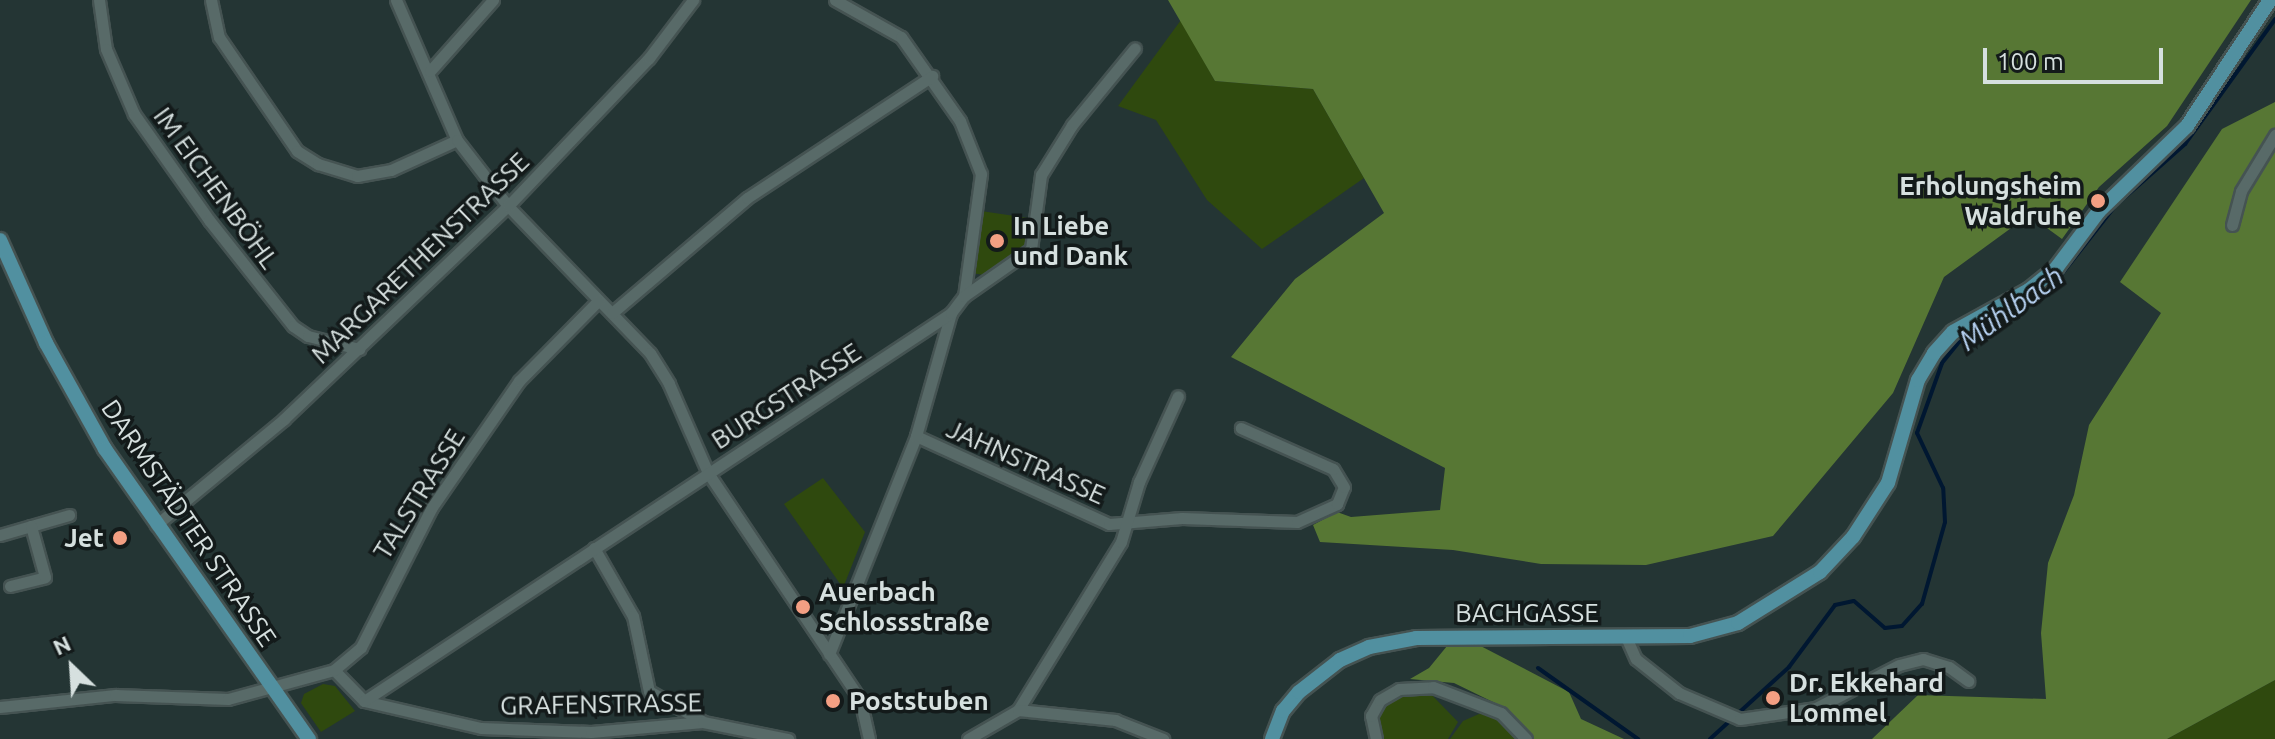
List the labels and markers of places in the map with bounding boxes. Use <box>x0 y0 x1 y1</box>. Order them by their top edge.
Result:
place label: Erholungsheim Waldruhe <box>1899 170 2082 232</box>
marker: Erholungsheim Waldruhe <box>2089 192 2107 210</box>
place label: In Liebe und Dank <box>1013 210 1128 272</box>
marker: In Liebe und Dank <box>988 232 1006 250</box>
place label: Jet <box>64 522 104 554</box>
marker: Jet <box>111 529 129 547</box>
place label: Auerbach Schlossstraße <box>819 576 990 638</box>
marker: Auerbach Schlossstraße <box>794 598 812 616</box>
place label: Dr. Ekkehard Lommel <box>1789 667 1944 728</box>
place label: Poststuben <box>849 685 989 717</box>
marker: Dr. Ekkehard Lommel <box>1764 689 1782 707</box>
marker: Poststuben <box>824 692 842 710</box>

